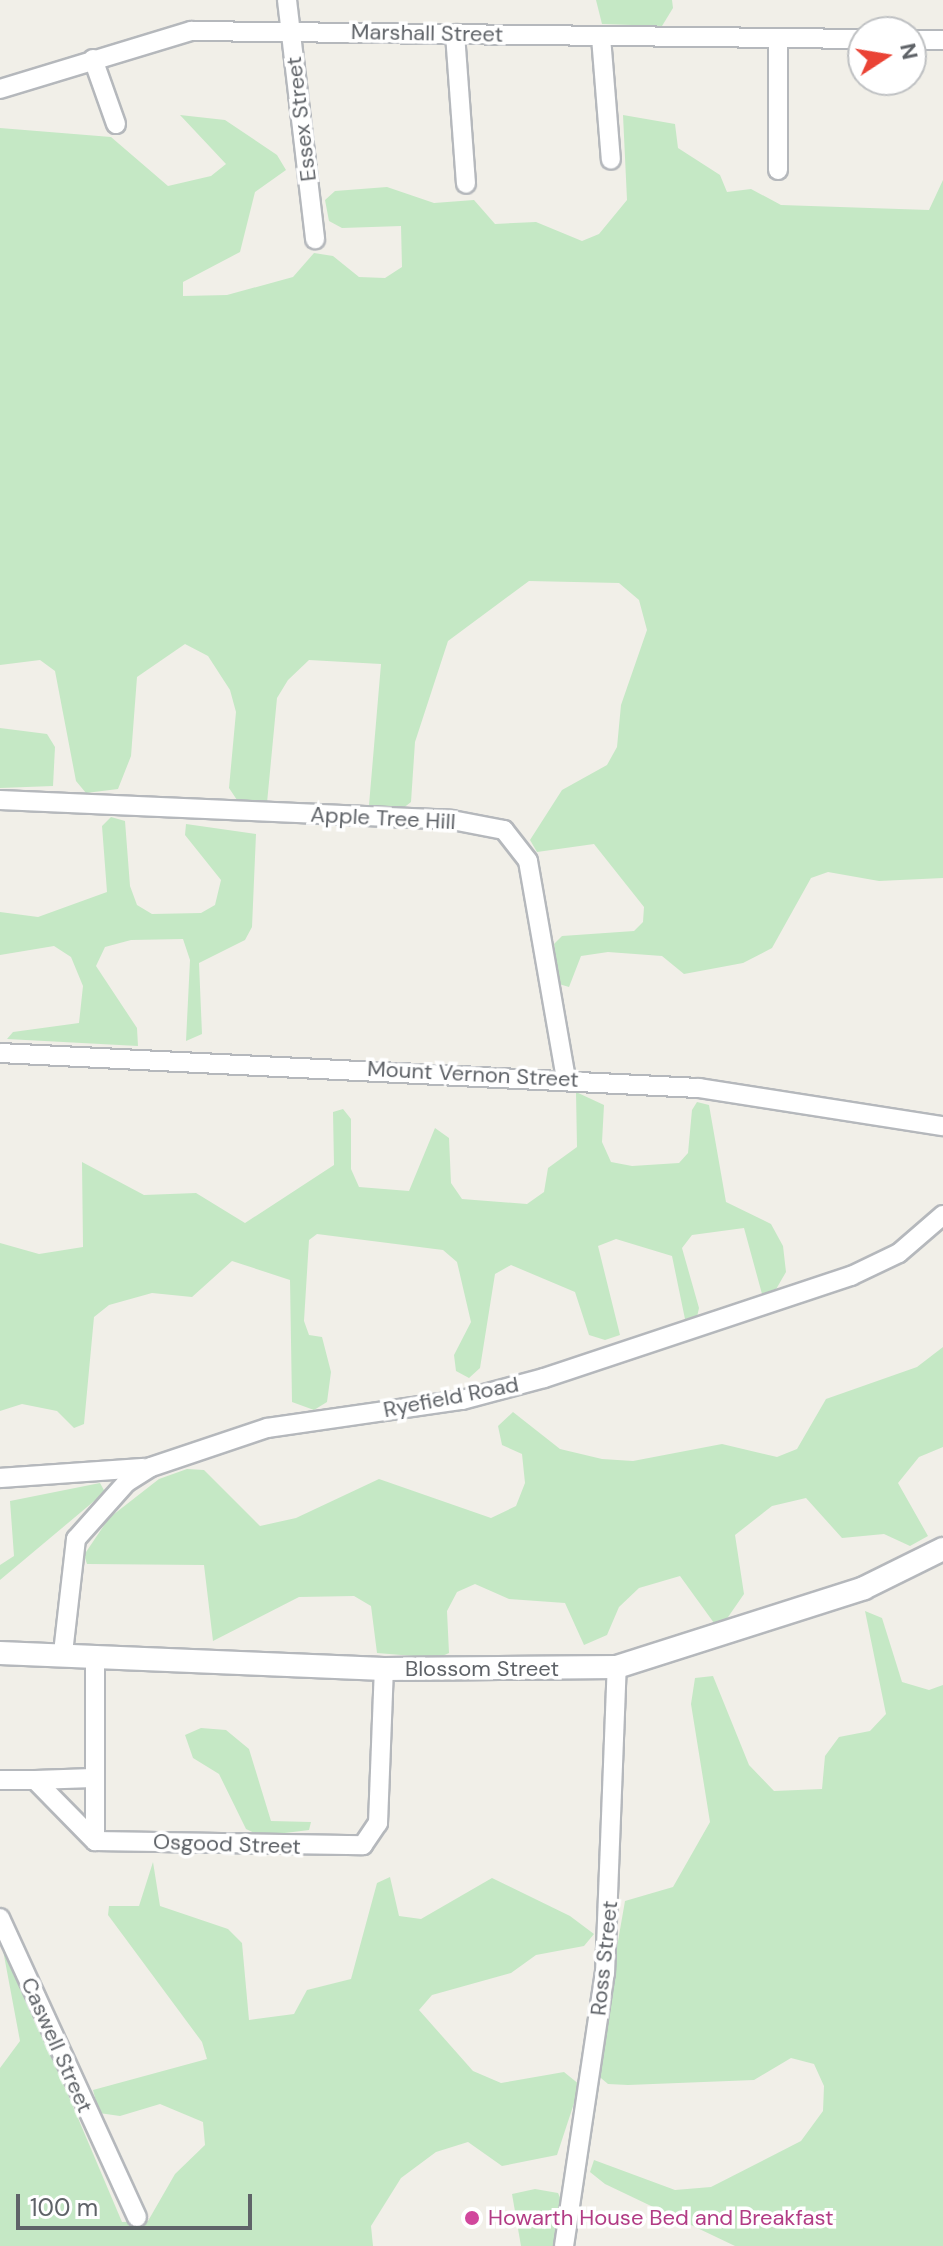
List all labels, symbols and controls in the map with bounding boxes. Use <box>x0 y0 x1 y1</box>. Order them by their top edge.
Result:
north arrow <box>847 16 927 96</box>
street label: Marshall Street <box>351 18 503 48</box>
text: N <box>893 40 925 62</box>
street label: Essex Street <box>280 55 322 183</box>
street label: Apple Tree Hill <box>310 801 456 835</box>
street label: Mount Vernon Street <box>367 1055 579 1093</box>
street label: Ryefield Road <box>381 1371 521 1423</box>
street label: Blossom Street <box>405 1656 559 1682</box>
street label: Osgood Street <box>153 1828 301 1860</box>
street label: Ross Street <box>585 1899 623 2017</box>
street label: Caswell Street <box>15 1973 99 2117</box>
scale bar <box>20 2178 256 2228</box>
text: 100 m <box>30 2192 98 2223</box>
place label: Howarth House Bed and Breakfast <box>488 2205 834 2231</box>
marker: Howarth House Bed and Breakfast <box>463 2209 481 2227</box>

